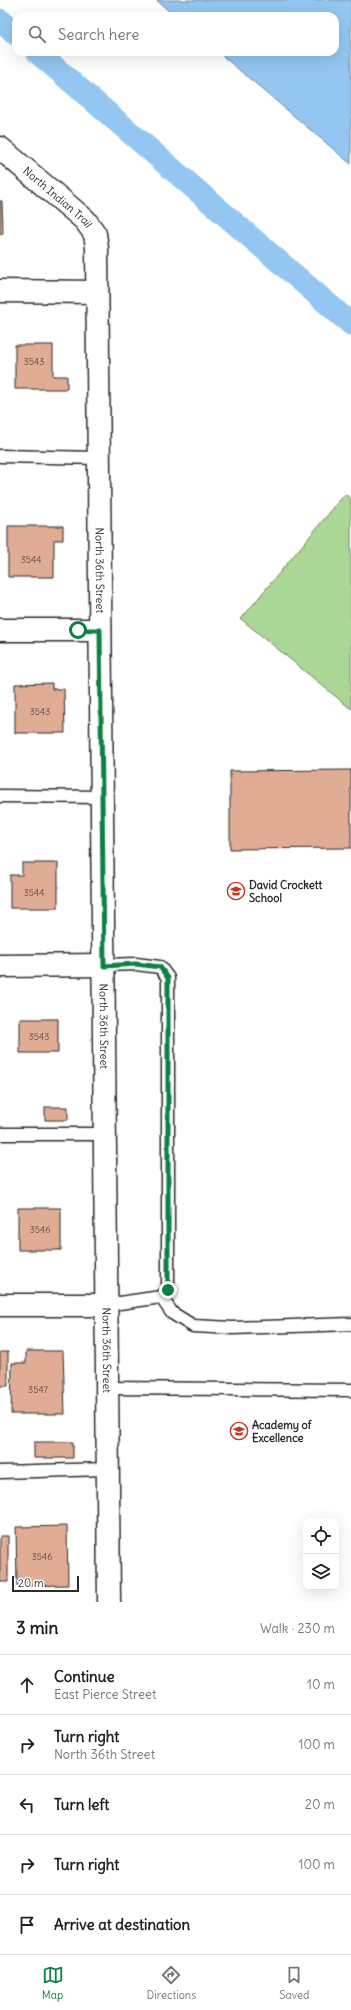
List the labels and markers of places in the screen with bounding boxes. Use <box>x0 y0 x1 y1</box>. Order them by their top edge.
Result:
place label: David Crockett School <box>249 878 322 905</box>
school or university icon: David Crockett School <box>226 881 246 901</box>
place label: Academy of Excellence <box>252 1418 312 1445</box>
school or university icon: Academy of Excellence <box>229 1421 249 1441</box>

